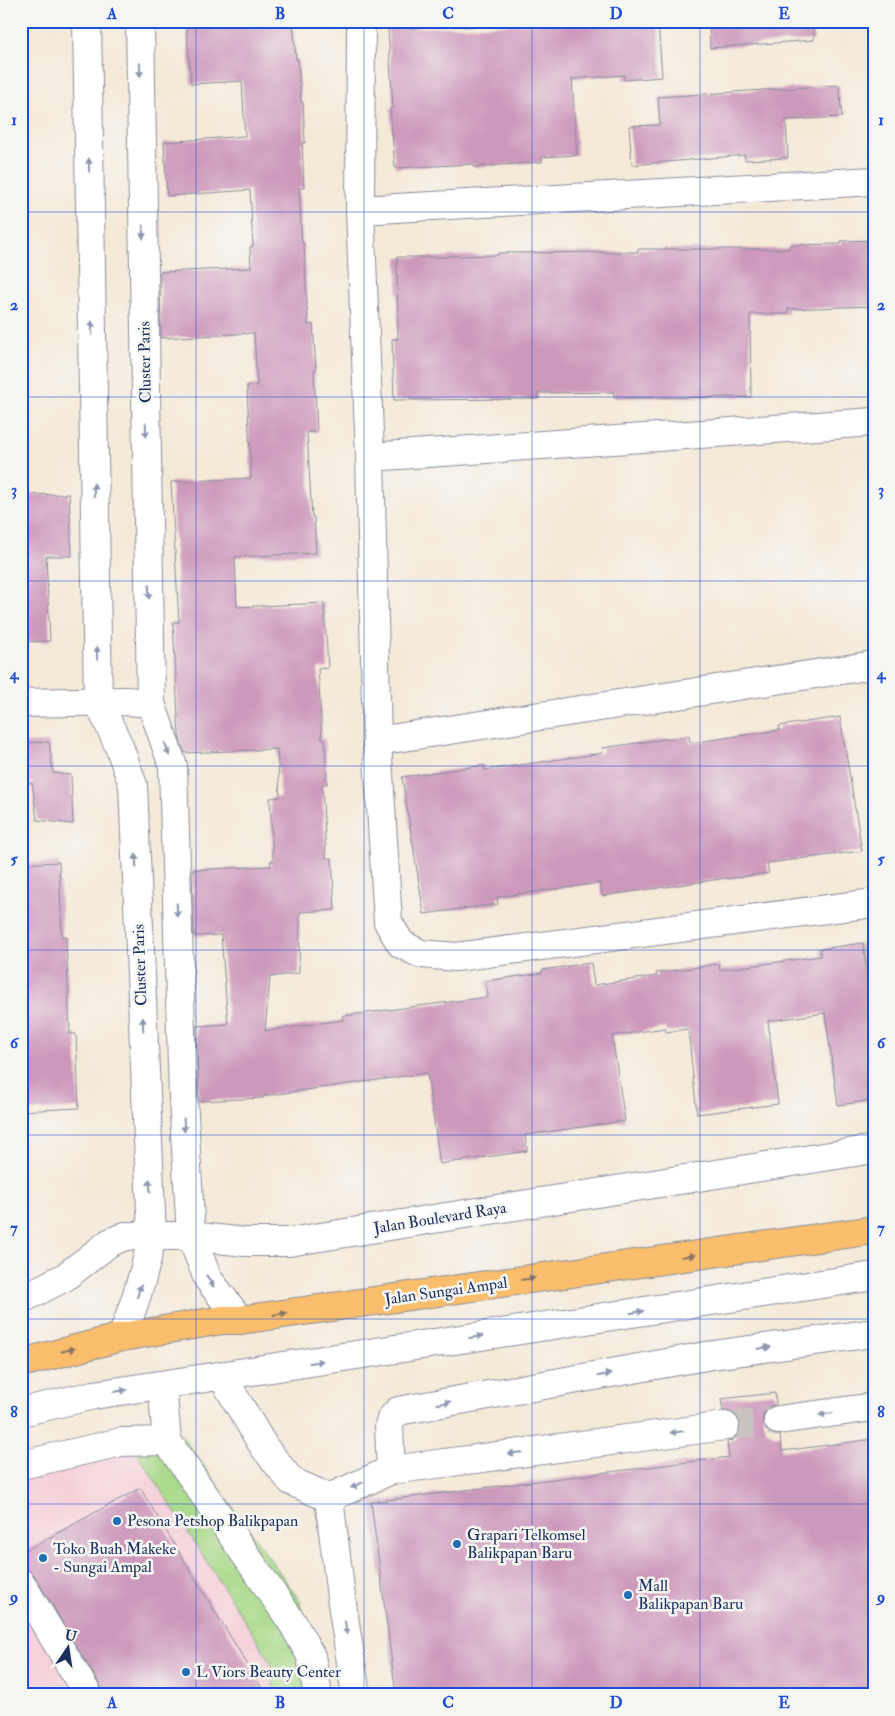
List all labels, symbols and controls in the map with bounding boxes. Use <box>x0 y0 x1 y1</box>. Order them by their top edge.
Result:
text: A <box>106 4 118 24</box>
text: B <box>275 4 285 24</box>
text: C <box>442 4 454 24</box>
text: D <box>609 4 623 24</box>
text: E <box>778 4 790 24</box>
one-way arrow <box>136 62 144 78</box>
text: 1 <box>11 110 17 130</box>
text: 1 <box>878 110 884 130</box>
one-way arrow <box>85 157 93 173</box>
one-way arrow <box>139 225 147 241</box>
text: 2 <box>10 295 18 315</box>
text: 2 <box>877 295 885 315</box>
one-way arrow <box>87 319 95 335</box>
street label: Cluster Paris <box>134 321 156 403</box>
one-way arrow <box>142 422 150 438</box>
text: 3 <box>11 480 17 500</box>
text: 3 <box>878 480 884 500</box>
one-way arrow <box>90 482 98 498</box>
one-way arrow <box>145 585 153 601</box>
one-way arrow <box>93 644 101 660</box>
text: 4 <box>9 664 20 684</box>
text: 4 <box>876 664 887 684</box>
one-way arrow <box>163 741 171 756</box>
text: 5 <box>10 849 18 869</box>
text: 5 <box>877 849 885 869</box>
one-way arrow <box>132 853 140 869</box>
one-way arrow <box>173 902 181 918</box>
street label: Cluster Paris <box>129 924 151 1006</box>
one-way arrow <box>138 1015 146 1031</box>
text: 6 <box>10 1033 20 1053</box>
text: 6 <box>877 1033 887 1053</box>
one-way arrow <box>181 1117 189 1133</box>
one-way arrow <box>145 1178 153 1194</box>
street label: Jalan Boulevard Raya <box>371 1198 508 1240</box>
text: 7 <box>10 1218 18 1238</box>
text: 7 <box>877 1218 885 1238</box>
one-way arrow <box>681 1252 697 1260</box>
street label: Jalan Sungai Ampal <box>382 1272 509 1311</box>
one-way arrow <box>205 1274 214 1287</box>
one-way arrow <box>520 1275 536 1283</box>
one-way arrow <box>135 1283 143 1298</box>
one-way arrow <box>629 1308 645 1316</box>
one-way arrow <box>272 1310 288 1318</box>
one-way arrow <box>469 1333 485 1341</box>
one-way arrow <box>756 1344 772 1352</box>
one-way arrow <box>61 1346 76 1354</box>
one-way arrow <box>308 1357 324 1365</box>
one-way arrow <box>596 1370 612 1378</box>
one-way arrow <box>113 1387 129 1395</box>
one-way arrow <box>436 1399 452 1407</box>
text: 8 <box>10 1402 18 1422</box>
text: 8 <box>877 1402 885 1422</box>
one-way arrow <box>817 1410 833 1418</box>
one-way arrow <box>668 1428 684 1436</box>
one-way arrow <box>507 1449 523 1457</box>
one-way arrow <box>350 1481 364 1489</box>
place label: Pesona Petshop Balikpapan <box>127 1511 298 1532</box>
marker: Pesona Petshop Balikpapan <box>111 1515 123 1527</box>
place label: Grapari Telkomsel Balikpapan Baru <box>467 1525 586 1564</box>
marker: Grapari Telkomsel Balikpapan Baru <box>451 1538 463 1550</box>
place label: Toko Buah Makeke - Sungai Ampal <box>53 1539 176 1578</box>
marker: Toko Buah Makeke - Sungai Ampal <box>37 1552 49 1564</box>
place label: Mall Balikpapan Baru <box>638 1576 743 1615</box>
text: 9 <box>8 1587 18 1607</box>
text: 9 <box>875 1587 885 1607</box>
marker: Mall Balikpapan Baru <box>622 1589 634 1601</box>
one-way arrow <box>342 1621 350 1637</box>
north arrow <box>42 1624 92 1674</box>
text: U <box>63 1626 79 1645</box>
place label: L Viors Beauty Center <box>196 1662 341 1682</box>
marker: L Viors Beauty Center <box>180 1666 192 1678</box>
text: A <box>106 1693 118 1713</box>
text: B <box>275 1693 285 1713</box>
text: C <box>442 1693 454 1713</box>
text: D <box>609 1693 623 1713</box>
text: E <box>778 1693 790 1713</box>

